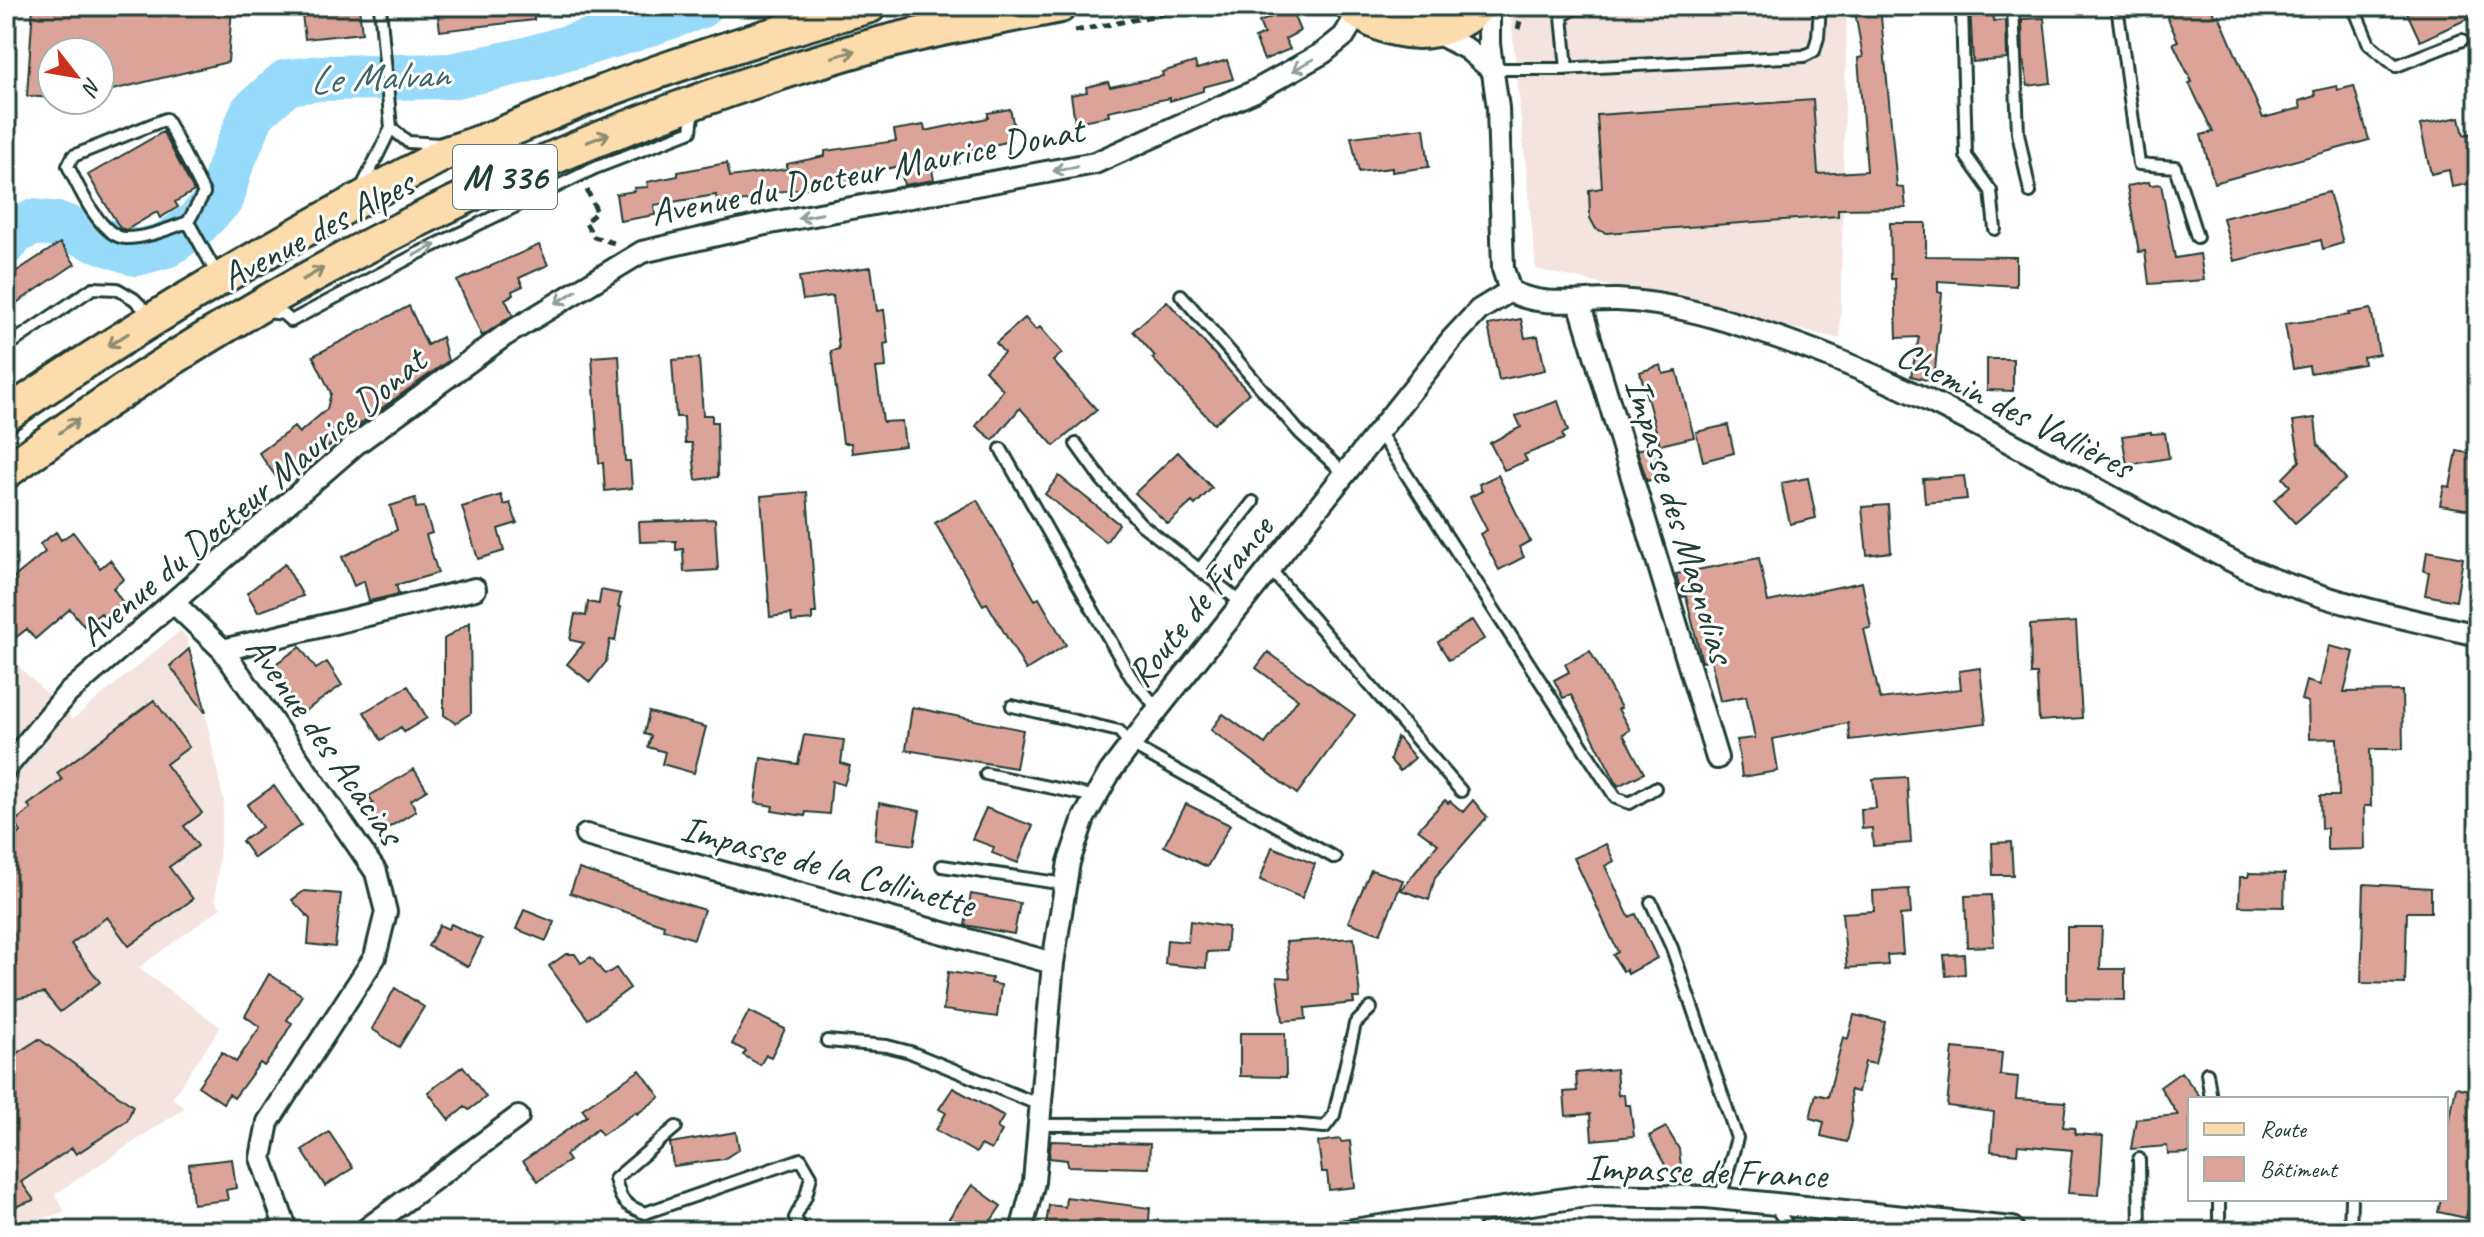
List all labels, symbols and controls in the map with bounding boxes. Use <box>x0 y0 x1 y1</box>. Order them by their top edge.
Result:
north arrow <box>36 36 116 116</box>
one-way arrow <box>831 46 856 60</box>
water label: Le Malvan <box>308 48 454 106</box>
one-way arrow <box>1291 57 1315 73</box>
text: N <box>75 73 108 102</box>
street label: Avenue du Docteur Maurice Donat <box>647 105 1091 236</box>
one-way arrow <box>585 130 610 144</box>
road number: M 336 <box>453 145 557 209</box>
street label: Avenue des Alpes <box>213 158 425 300</box>
one-way arrow <box>1053 162 1079 177</box>
one-way arrow <box>797 209 823 224</box>
one-way arrow <box>413 242 437 257</box>
one-way arrow <box>301 266 324 282</box>
one-way arrow <box>555 289 578 305</box>
street label: Chemin des Vallières <box>1889 330 2144 491</box>
one-way arrow <box>107 332 130 348</box>
street label: Avenue du Docteur Maurice Donat <box>69 336 438 656</box>
street label: Impasse des Magnolias <box>1614 372 1747 672</box>
one-way arrow <box>58 418 79 435</box>
street label: Route de France <box>1117 504 1285 696</box>
street label: Avenue des Acacias <box>236 626 417 857</box>
street label: Impasse de la Collinette <box>676 804 982 928</box>
legend <box>2188 1097 2448 1201</box>
text: Route <box>2260 1114 2308 1144</box>
street label: Impasse de France <box>1584 1143 1830 1199</box>
text: Bâtiment <box>2260 1154 2339 1184</box>

